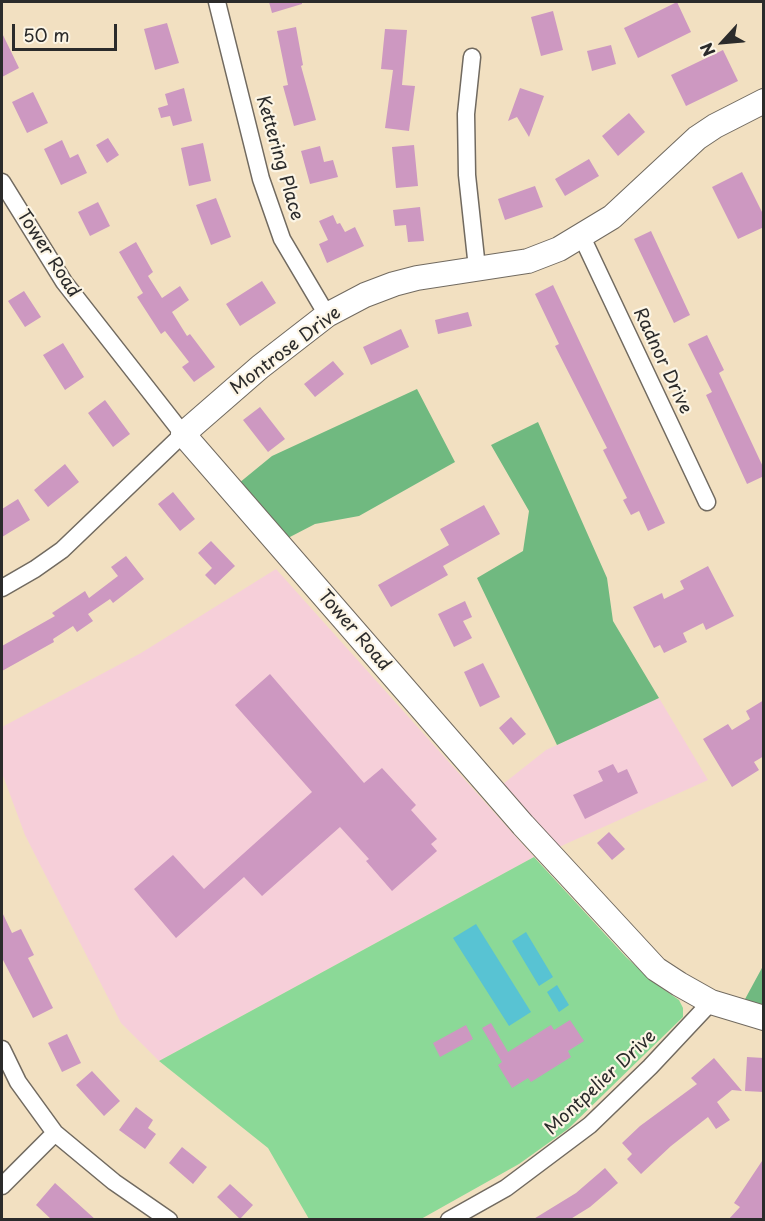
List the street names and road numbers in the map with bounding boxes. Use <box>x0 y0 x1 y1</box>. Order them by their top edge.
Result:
street label: Kettering Place <box>251 93 307 223</box>
street label: Tower Road <box>12 206 84 302</box>
street label: Montrose Drive <box>226 302 346 400</box>
street label: Radnor Drive <box>628 304 696 418</box>
street label: Tower Road <box>313 586 395 676</box>
street label: Montpelier Drive <box>541 1026 661 1140</box>

